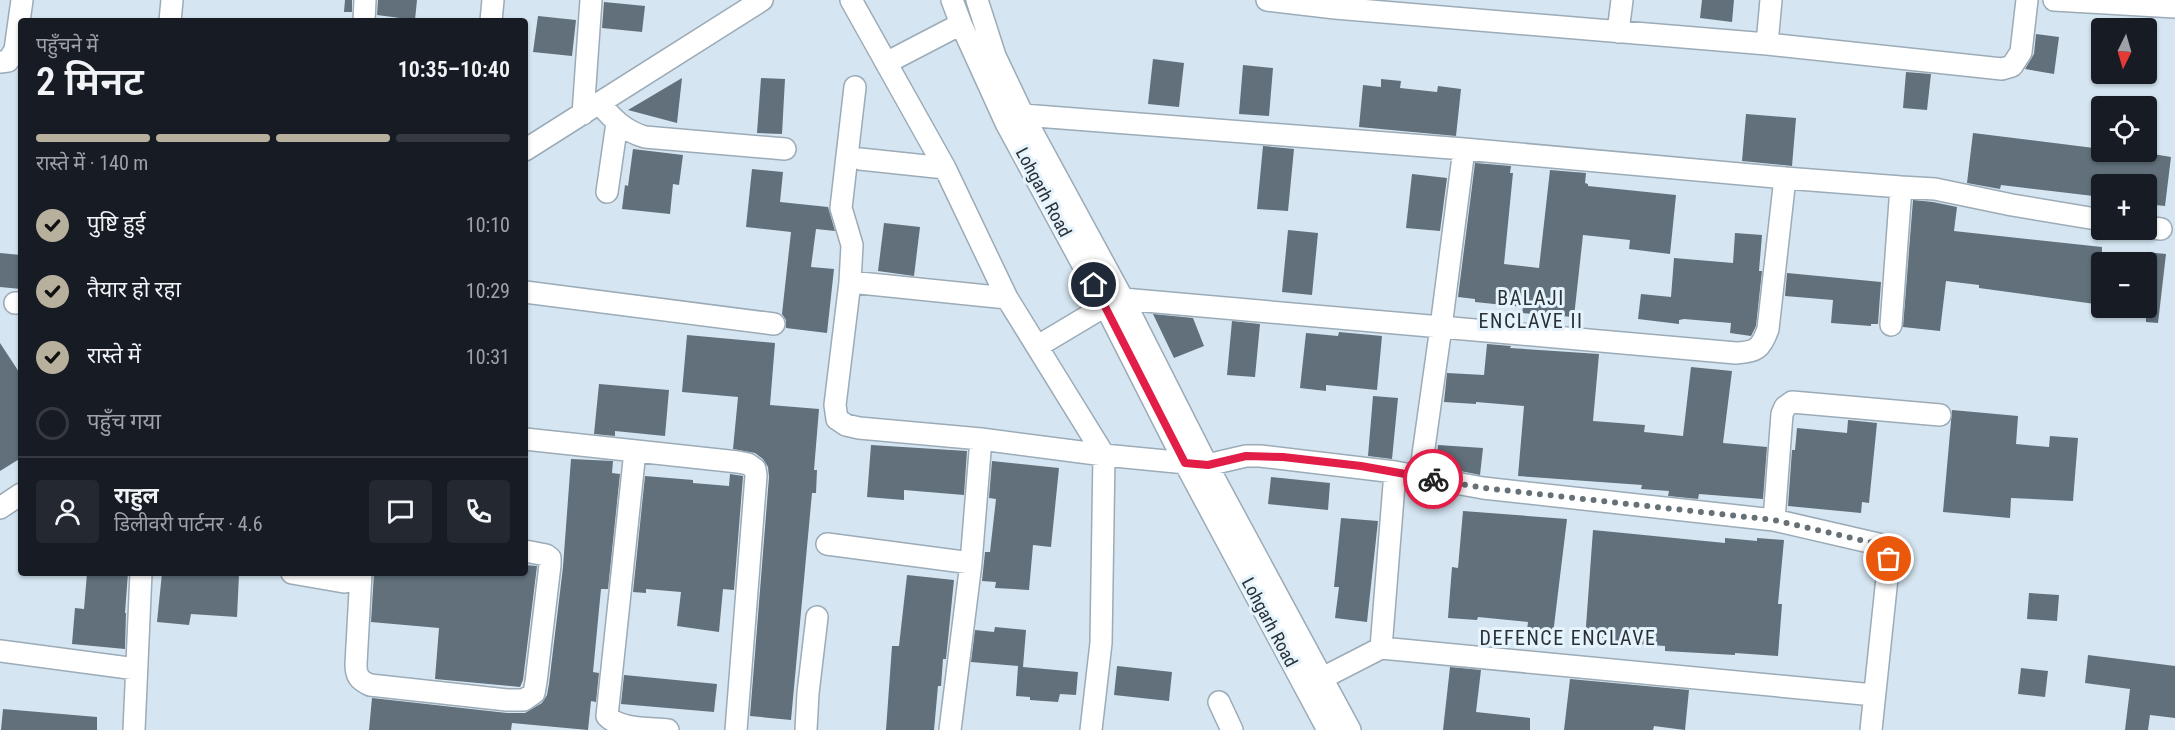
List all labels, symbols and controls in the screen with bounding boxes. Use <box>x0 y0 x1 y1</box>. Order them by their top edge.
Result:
north arrow <box>2091 18 2157 84</box>
map controls <box>2091 18 2157 318</box>
text: पहुँचने में <box>36 33 98 57</box>
text: 10:35–10:40 <box>398 57 510 82</box>
text: 2 मिनट <box>36 59 144 105</box>
button: locate <box>2091 96 2157 162</box>
street label: Lohgarh Road <box>1012 144 1076 240</box>
text: रास्ते में · 140 m <box>36 151 148 175</box>
button: + <box>2091 174 2157 240</box>
icon: check <box>36 209 69 242</box>
text: पुष्टि हुई <box>87 211 146 236</box>
text: 10:10 <box>466 213 510 237</box>
button: − <box>2091 252 2157 318</box>
pin <box>1068 259 1119 310</box>
icon: home <box>1077 268 1110 301</box>
icon: check <box>36 275 69 308</box>
text: तैयार हो रहा <box>87 277 181 302</box>
text: 10:29 <box>466 279 510 303</box>
district label: BALAJI ENCLAVE II <box>1479 286 1583 333</box>
icon: check <box>36 341 69 374</box>
text: रास्ते में <box>87 343 141 368</box>
text: 10:31 <box>466 345 510 369</box>
text: पहुँच गया <box>87 409 161 434</box>
courier <box>1403 449 1463 509</box>
icon: bike <box>1417 463 1450 496</box>
button: person <box>36 480 99 543</box>
button: chat <box>369 480 432 543</box>
button: phone <box>447 480 510 543</box>
text: राहुल <box>114 483 159 508</box>
text: डिलीवरी पार्टनर · 4.6 <box>114 512 263 536</box>
pin <box>1863 533 1914 584</box>
icon: bag <box>1872 542 1905 575</box>
street label: Lohgarh Road <box>1238 574 1302 670</box>
district label: DEFENCE ENCLAVE <box>1480 626 1656 650</box>

